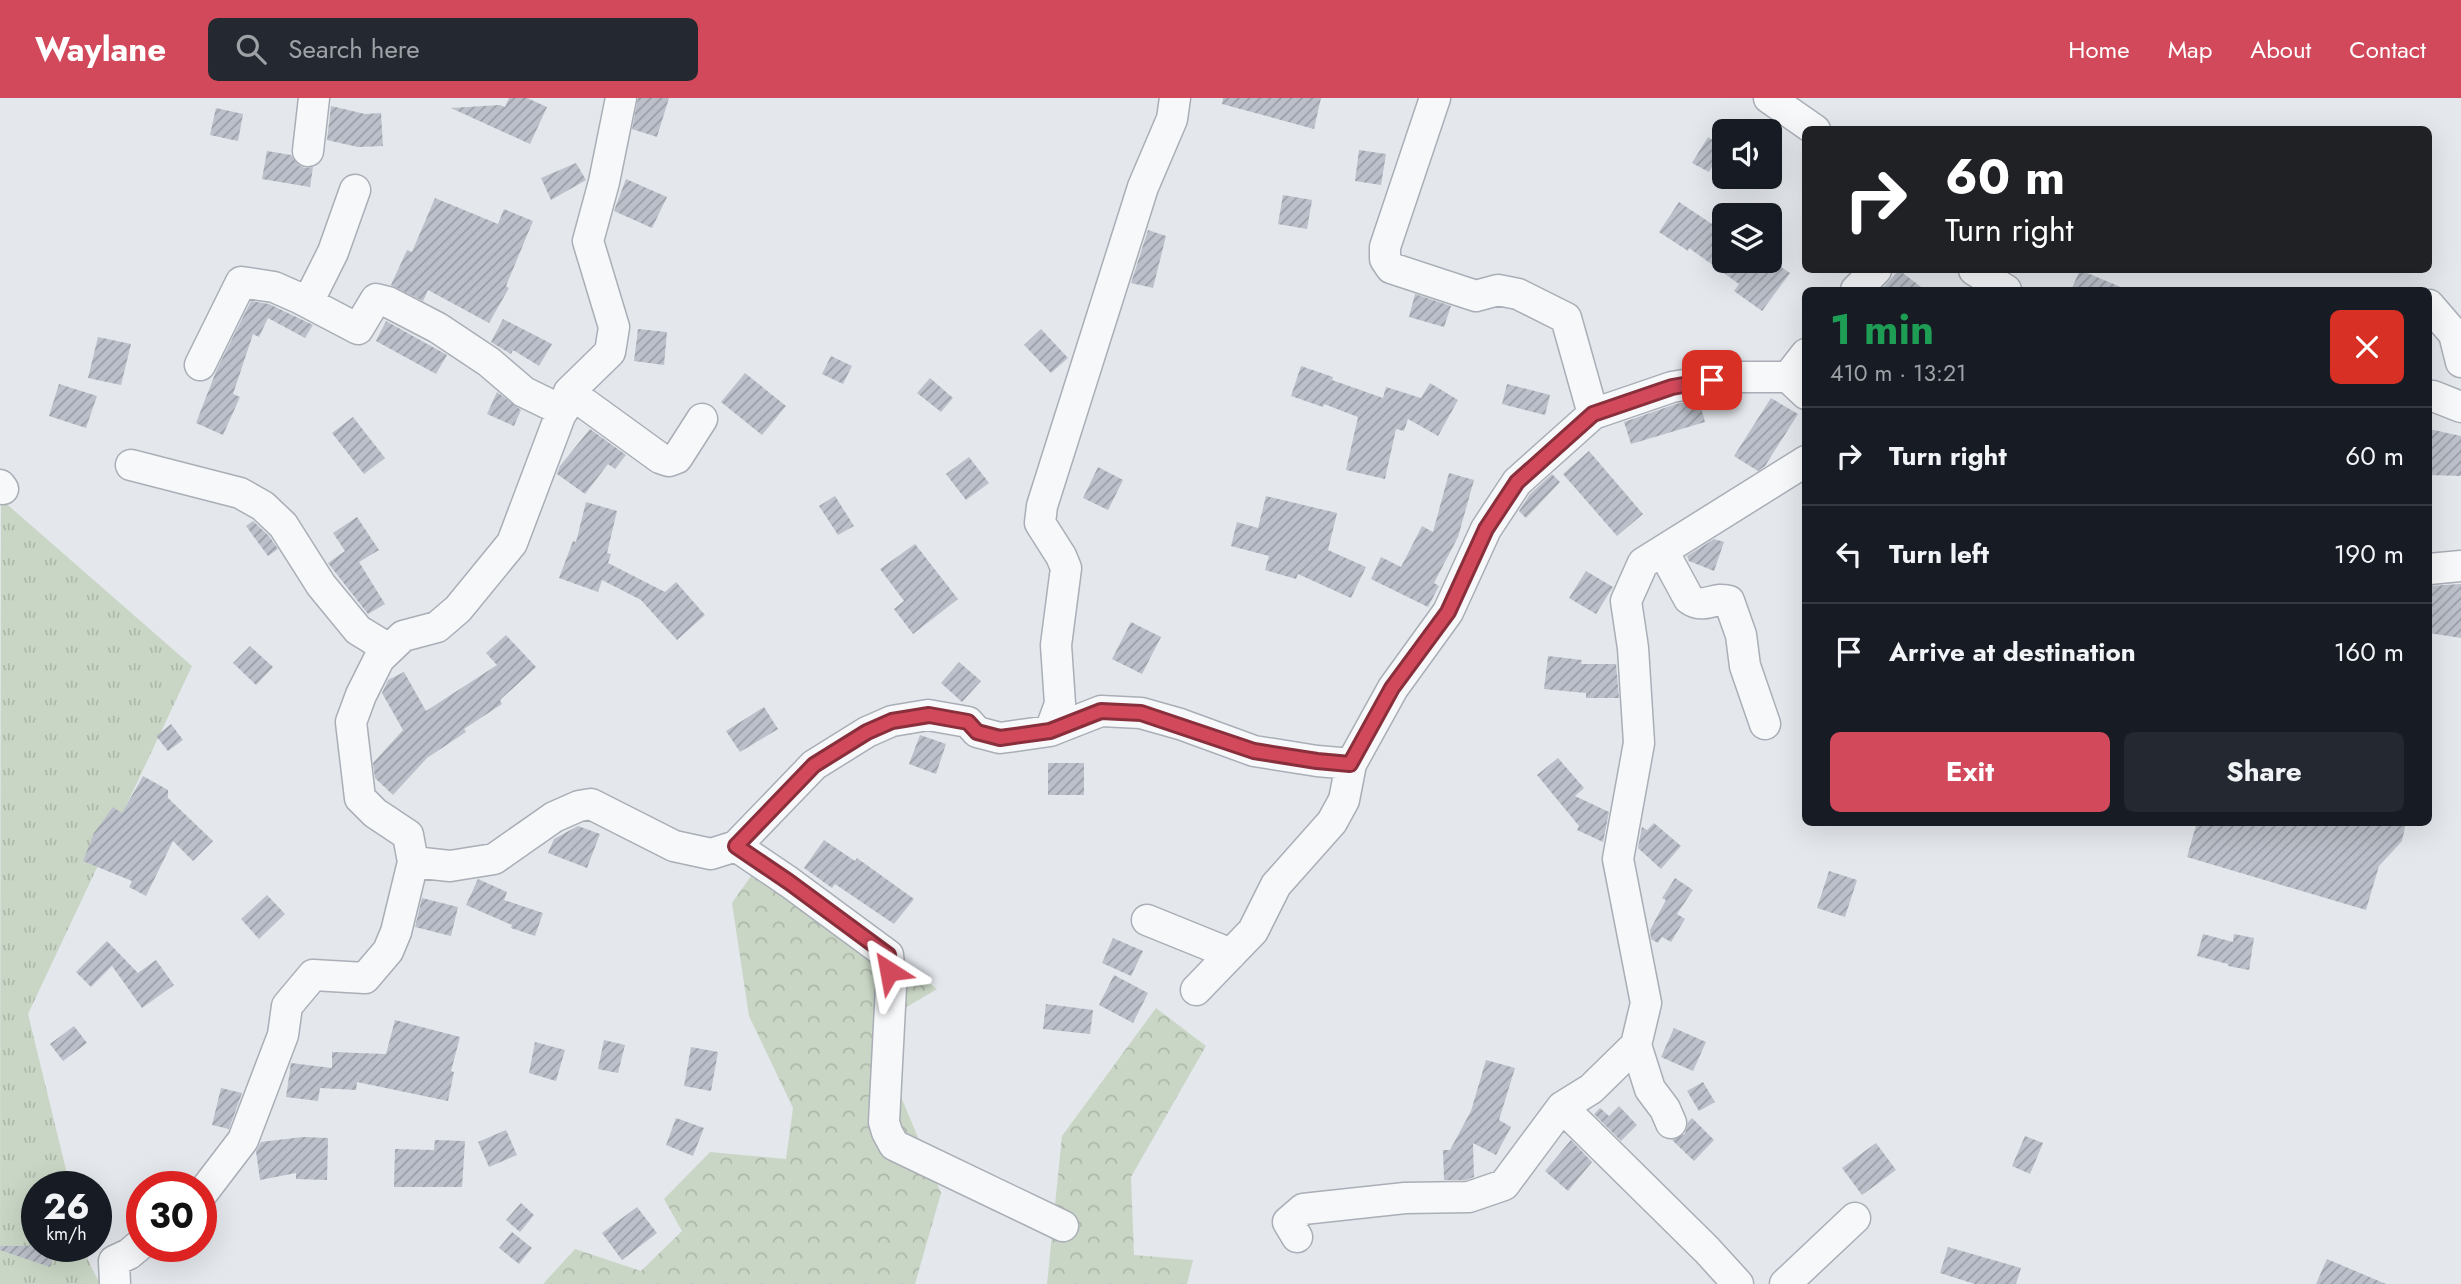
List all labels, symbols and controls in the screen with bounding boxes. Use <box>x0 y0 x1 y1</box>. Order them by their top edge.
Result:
search box <box>208 18 698 81</box>
text: Waylane <box>35 26 166 73</box>
icon: search <box>232 30 270 68</box>
text: Search here <box>288 30 420 68</box>
text: Home <box>2068 32 2130 67</box>
text: Map <box>2168 32 2212 67</box>
text: About <box>2250 32 2311 67</box>
text: Contact <box>2349 32 2426 67</box>
map controls <box>1712 119 1782 273</box>
button: sound <box>1712 119 1782 189</box>
text: 60 m <box>1945 142 2065 212</box>
icon: right <box>1830 154 1921 245</box>
button: layers <box>1712 203 1782 273</box>
text: Turn right <box>1945 207 2074 253</box>
text: 1 min <box>1830 299 1934 360</box>
button: close <box>2330 310 2404 384</box>
pin <box>1682 350 1742 410</box>
text: 410 m · 13:21 <box>1830 356 1966 390</box>
icon: arrive <box>1693 361 1731 399</box>
icon: right <box>1830 437 1868 475</box>
text: Turn right <box>1889 437 2007 475</box>
text: 60 m <box>2345 437 2404 475</box>
icon: left <box>1830 535 1868 573</box>
text: Turn left <box>1889 535 1989 573</box>
text: 190 m <box>2334 535 2404 573</box>
icon: arrive <box>1830 633 1868 671</box>
text: Arrive at destination <box>1889 633 2136 671</box>
text: 160 m <box>2334 633 2404 671</box>
button: Exit <box>1830 732 2110 812</box>
button: Share <box>2124 732 2404 812</box>
position arrow <box>852 934 926 1008</box>
speed limit sign: 30 <box>126 1171 217 1262</box>
text: 26 <box>43 1182 90 1232</box>
text: km/h <box>46 1221 87 1247</box>

